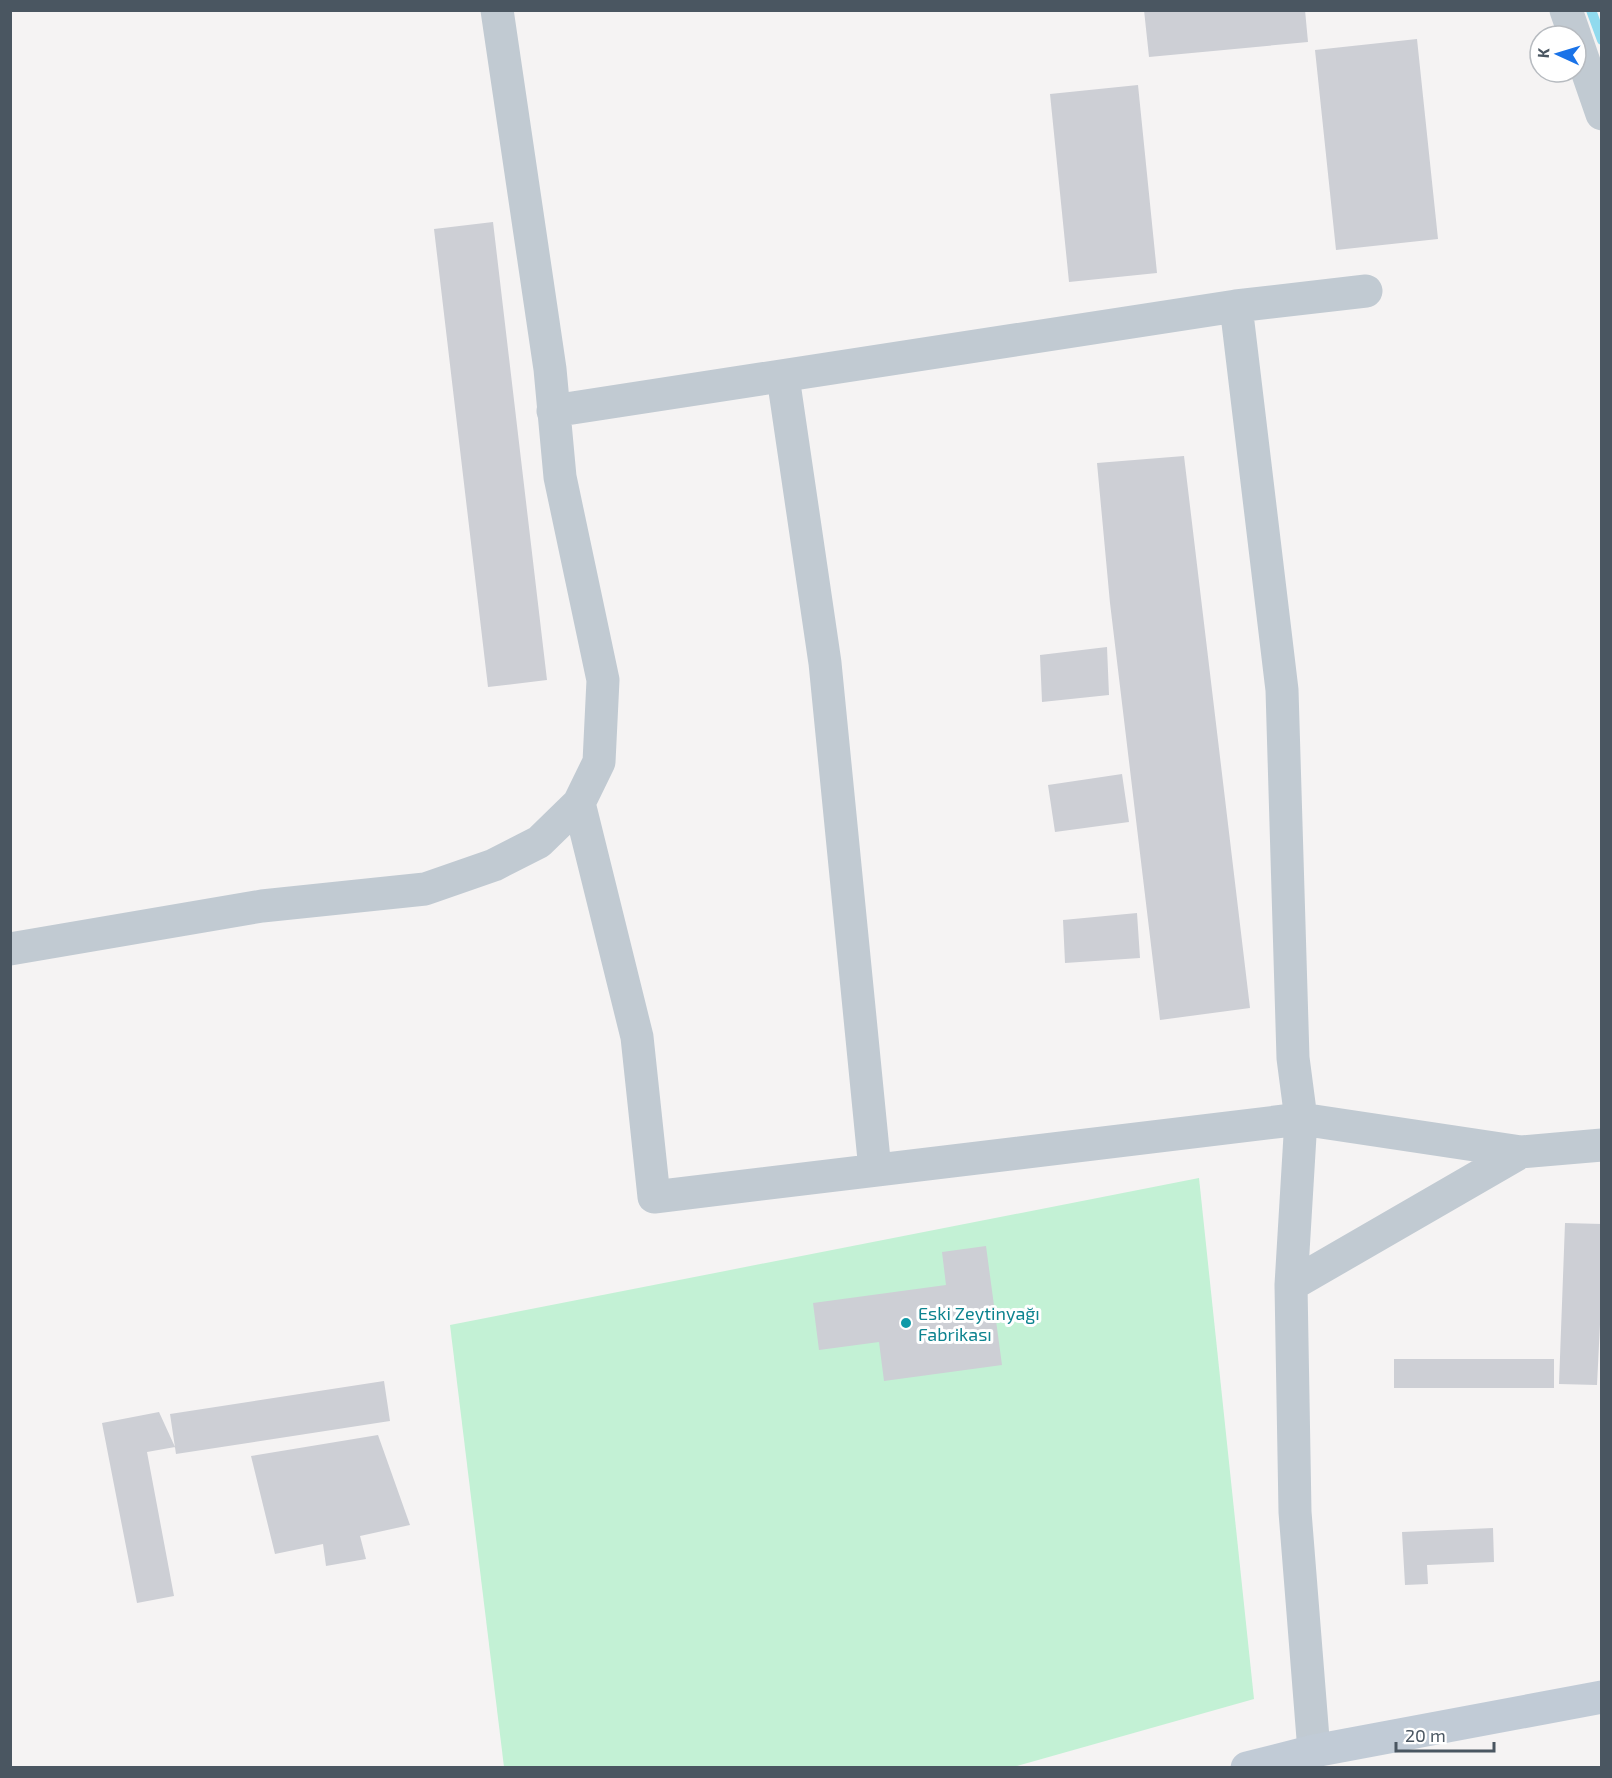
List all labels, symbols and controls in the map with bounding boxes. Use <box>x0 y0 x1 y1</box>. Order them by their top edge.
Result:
north arrow <box>1528 24 1588 84</box>
text: K <box>1533 46 1552 59</box>
place label: Eski Zeytinyağı Fabrikası <box>918 1302 1040 1345</box>
marker: Eski Zeytinyağı Fabrikası <box>899 1316 913 1330</box>
scale bar <box>1396 1715 1494 1753</box>
text: 20 m <box>1405 1724 1446 1746</box>

